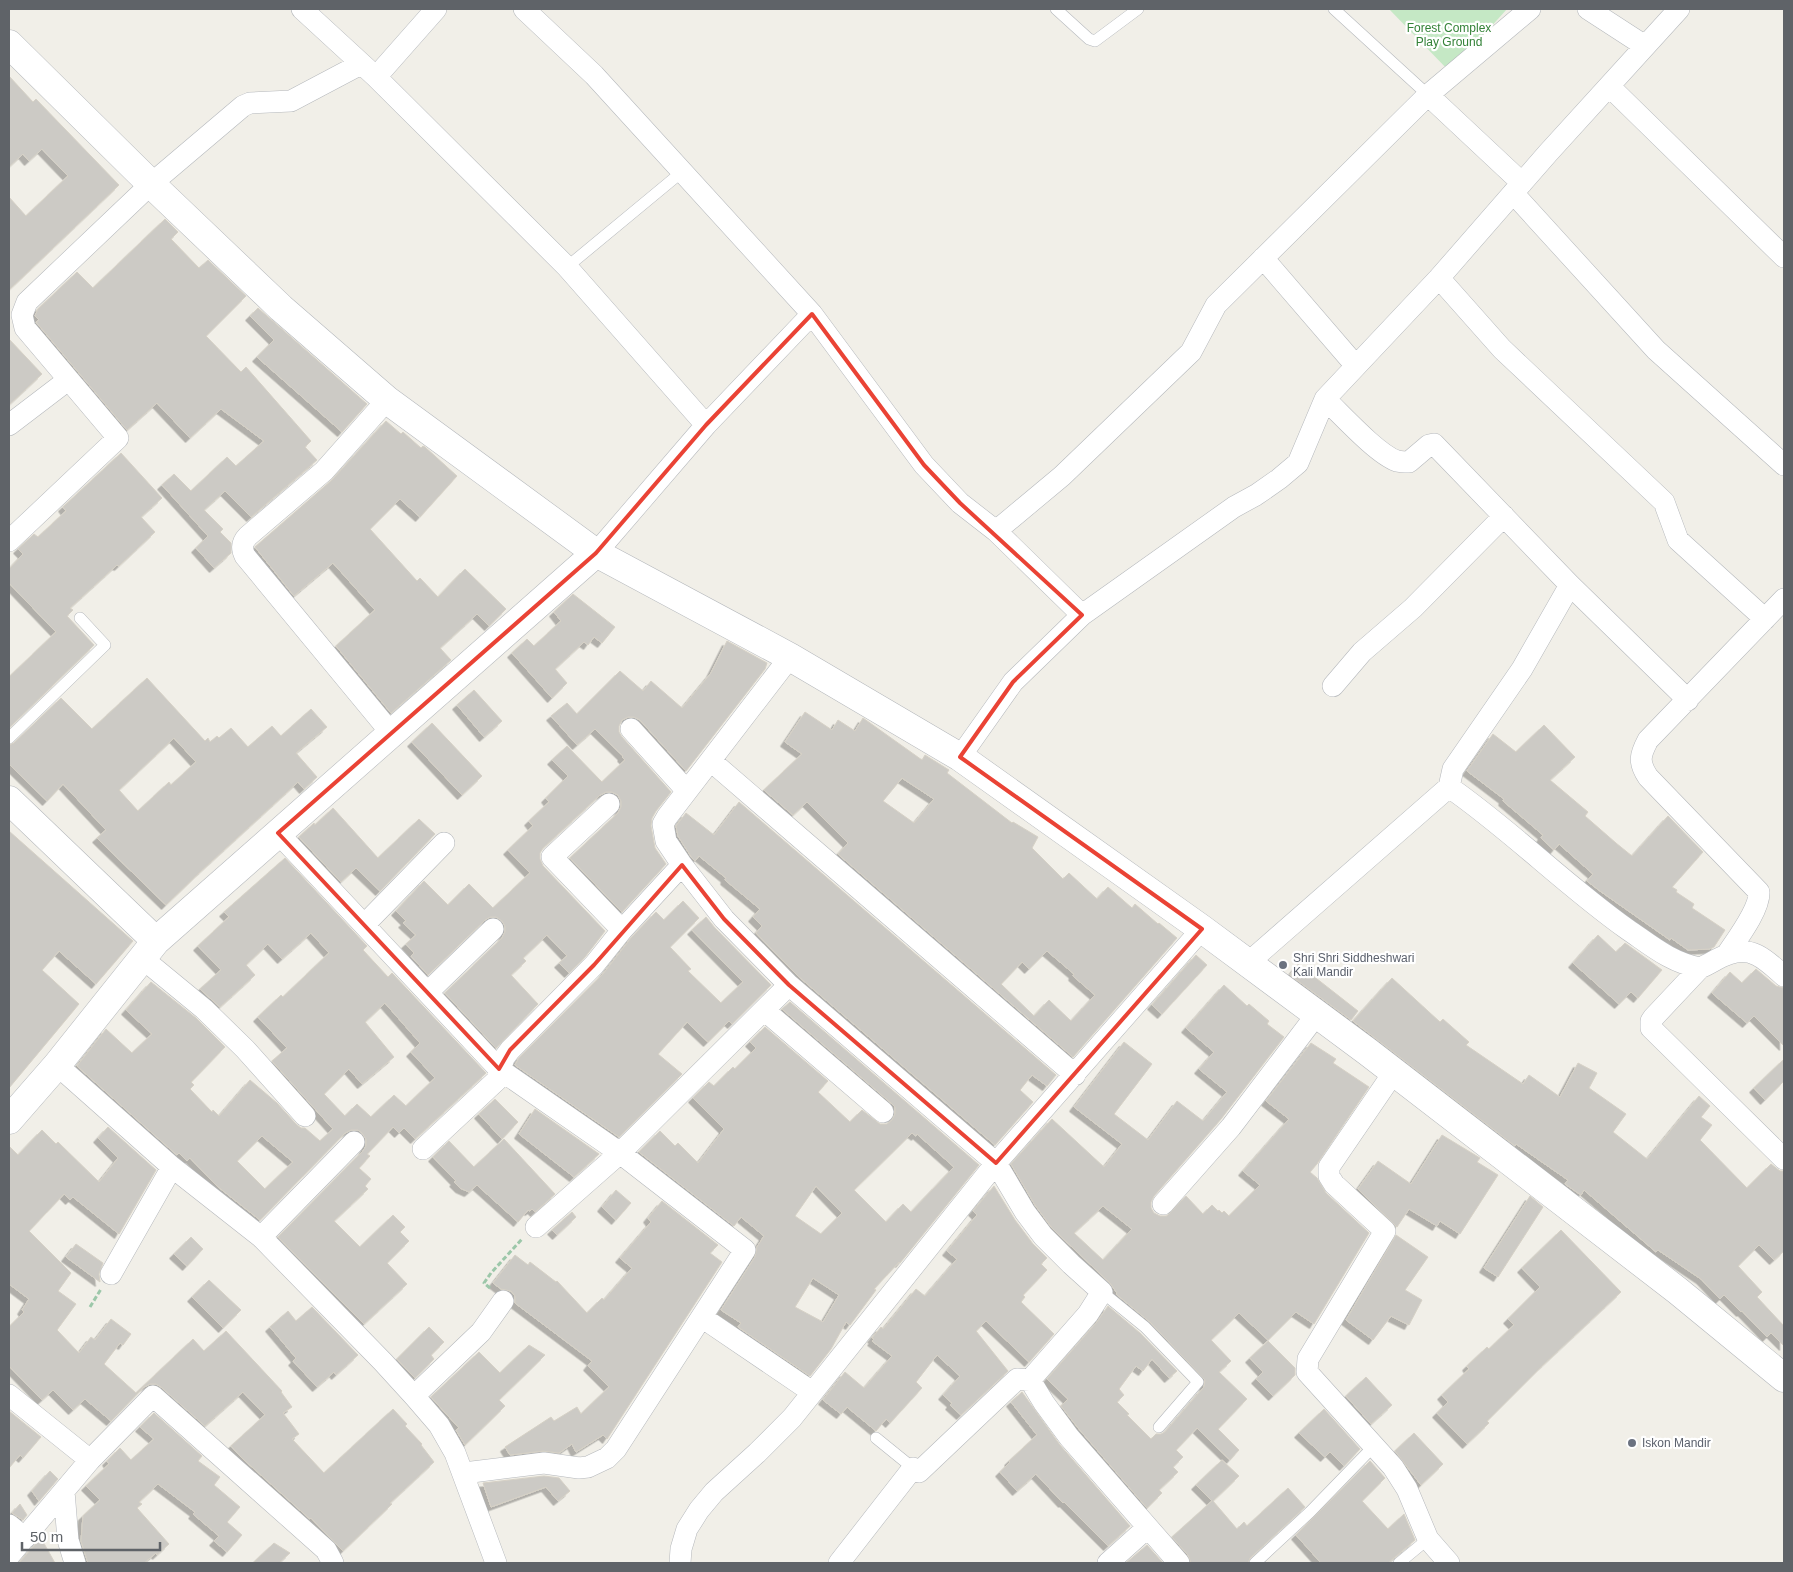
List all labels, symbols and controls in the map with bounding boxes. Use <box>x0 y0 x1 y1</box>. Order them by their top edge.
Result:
park label: Forest Complex Play Ground <box>1407 21 1491 49</box>
place label: Shri Shri Siddheshwari Kali Mandir <box>1293 951 1414 979</box>
marker: Shri Shri Siddheshwari Kali Mandir <box>1277 959 1289 971</box>
place label: Iskon Mandir <box>1642 1436 1711 1450</box>
marker: Iskon Mandir <box>1626 1437 1638 1449</box>
scale bar <box>22 1520 160 1552</box>
text: 50 m <box>30 1528 63 1545</box>

